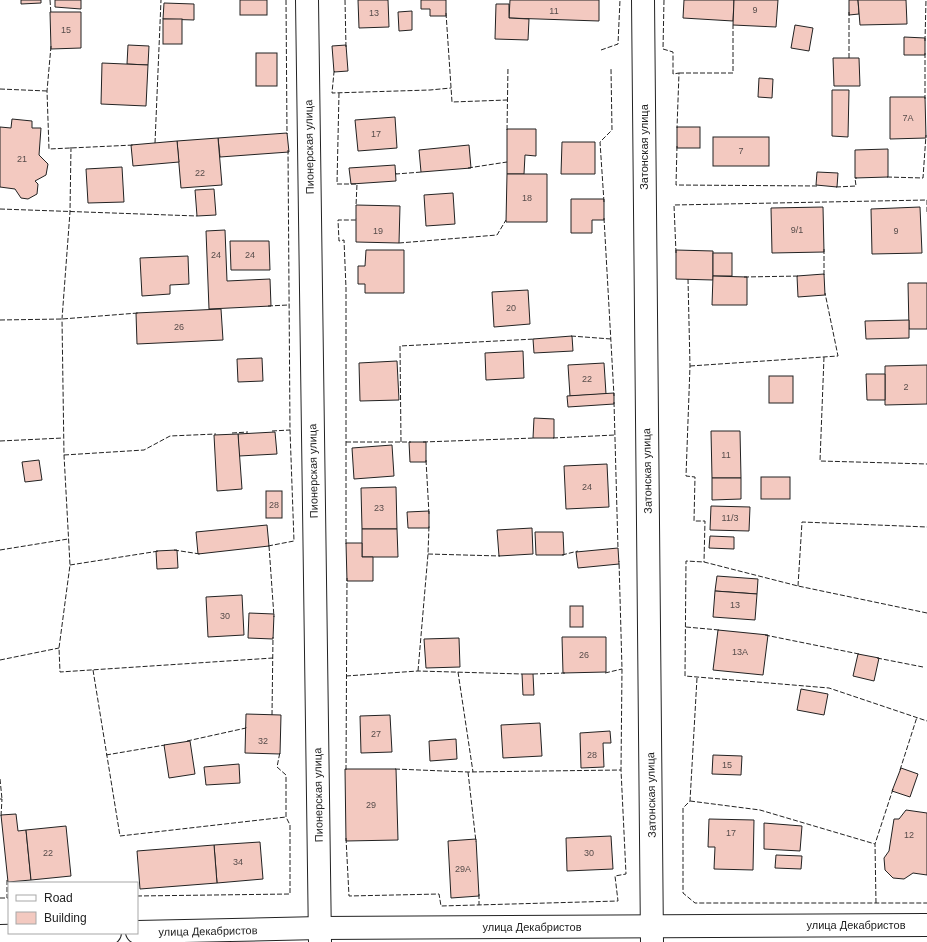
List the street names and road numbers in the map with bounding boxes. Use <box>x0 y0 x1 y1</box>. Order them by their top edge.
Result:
street label: Пионерская улица <box>302 99 316 194</box>
street label: Затонская улица <box>638 103 650 190</box>
street label: Пионерская улица <box>306 423 320 518</box>
street label: Затонская улица <box>640 427 654 514</box>
street label: Пионерская улица <box>311 747 325 842</box>
street label: Затонская улица <box>644 751 658 838</box>
street label: улица Декабристов <box>807 919 906 931</box>
street label: улица Декабристов <box>483 921 582 933</box>
street label: улица Декабристов <box>158 924 258 938</box>

